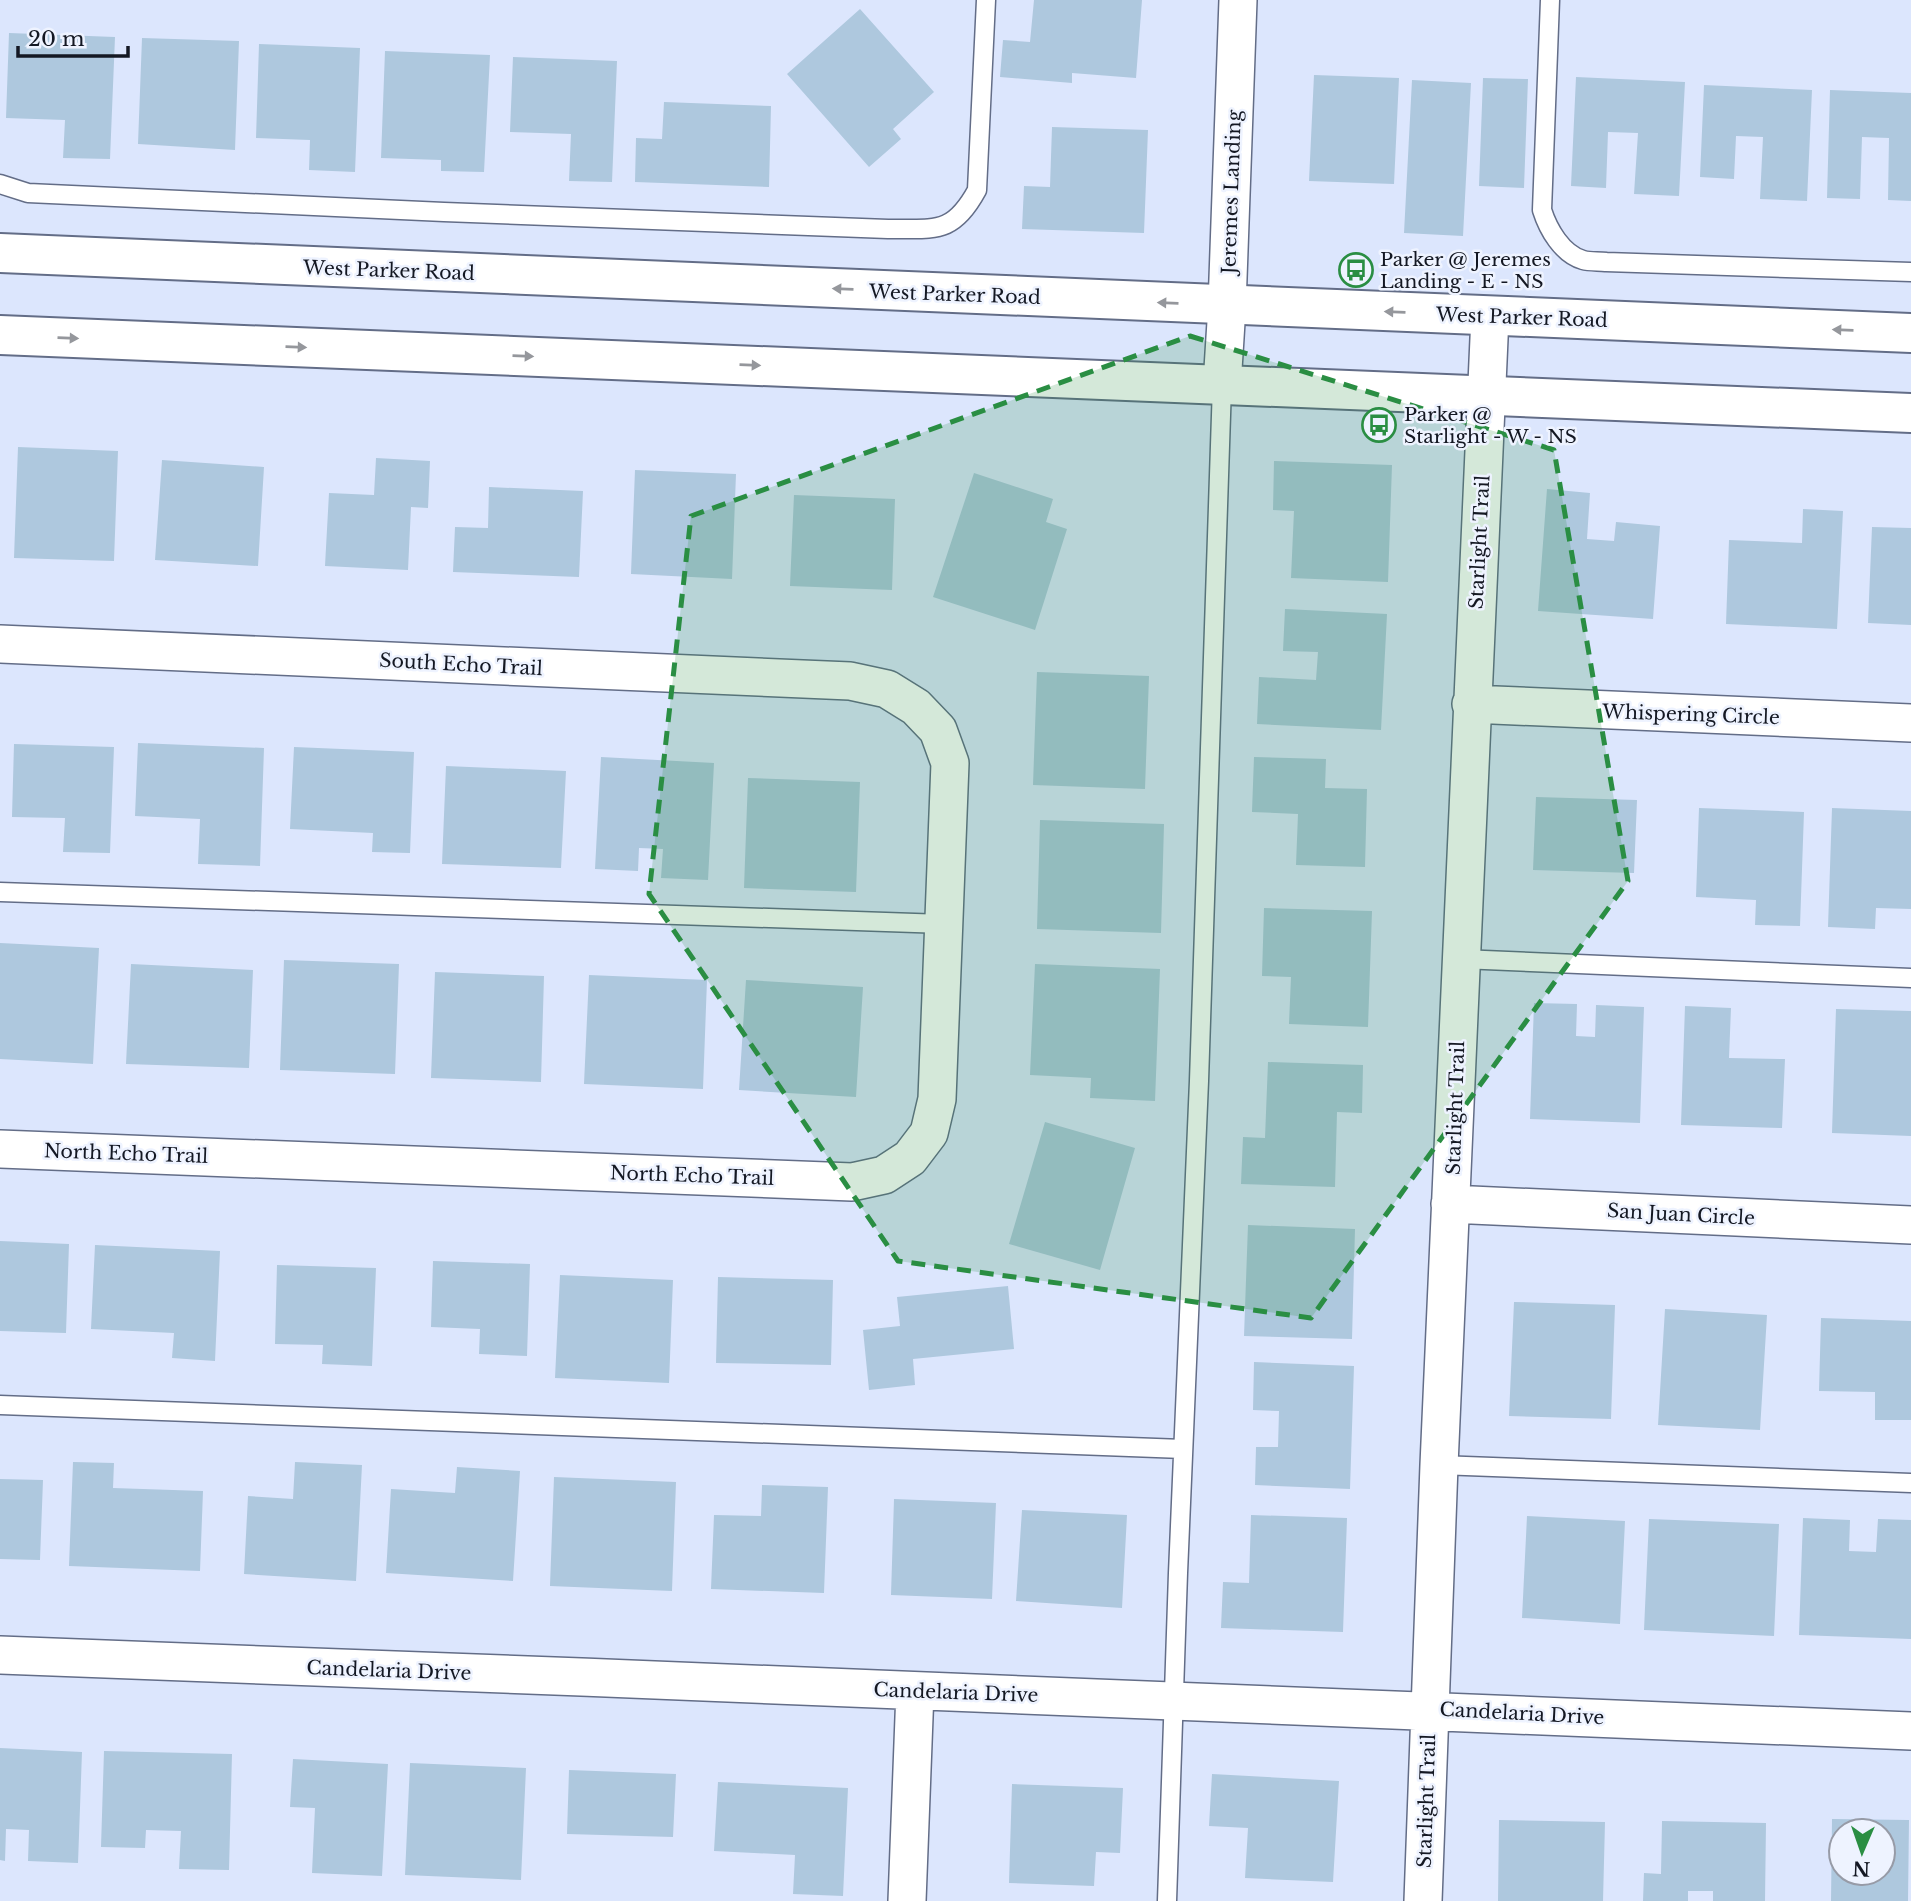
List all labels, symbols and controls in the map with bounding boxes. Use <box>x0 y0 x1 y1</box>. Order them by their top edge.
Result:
scale bar <box>18 14 128 58</box>
text: 20 m <box>28 26 85 52</box>
street label: Jeremes Landing <box>1217 109 1246 277</box>
place label: Parker @ Jeremes Landing - E - NS <box>1380 248 1551 293</box>
bus stop icon: Parker @ Jeremes Landing - E - NS <box>1337 251 1375 289</box>
street label: West Parker Road <box>302 256 475 285</box>
street label: West Parker Road <box>868 280 1041 309</box>
one-way arrow <box>831 284 853 295</box>
one-way arrow <box>1157 298 1179 309</box>
street label: West Parker Road <box>1435 303 1608 332</box>
one-way arrow <box>1384 307 1406 318</box>
one-way arrow <box>1832 324 1854 335</box>
one-way arrow <box>57 332 79 343</box>
one-way arrow <box>285 341 307 352</box>
one-way arrow <box>512 351 534 362</box>
one-way arrow <box>739 360 761 371</box>
place label: Parker @ Starlight - W - NS <box>1404 403 1577 448</box>
bus stop icon: Parker @ Starlight - W - NS <box>1360 406 1398 444</box>
street label: Starlight Trail <box>1465 474 1494 610</box>
street label: South Echo Trail <box>379 649 543 680</box>
street label: Whispering Circle <box>1601 700 1780 729</box>
street label: Starlight Trail <box>1442 1041 1469 1175</box>
street label: North Echo Trail <box>44 1139 208 1168</box>
street label: North Echo Trail <box>610 1161 774 1190</box>
street label: San Juan Circle <box>1606 1199 1755 1230</box>
street label: Candelaria Drive <box>306 1656 472 1685</box>
street label: Candelaria Drive <box>873 1678 1039 1707</box>
street label: Candelaria Drive <box>1439 1698 1605 1729</box>
street label: Starlight Trail <box>1413 1734 1440 1868</box>
north arrow <box>1827 1817 1897 1887</box>
text: N <box>1852 1857 1871 1880</box>

